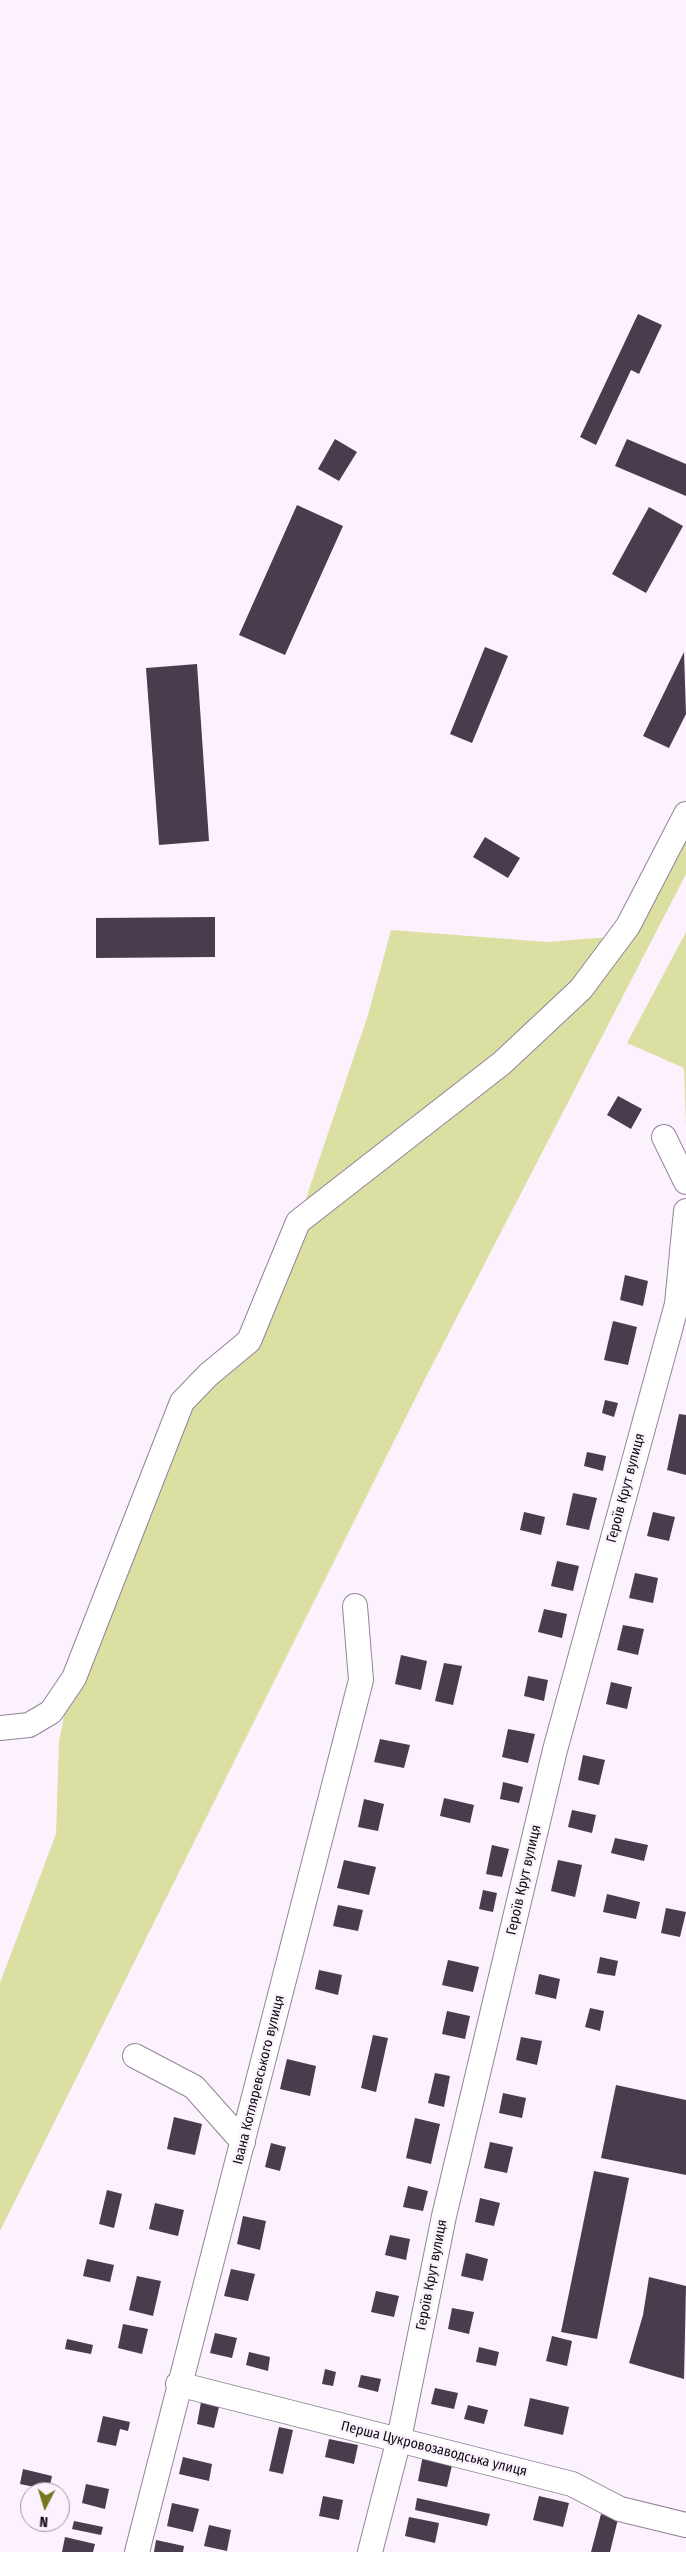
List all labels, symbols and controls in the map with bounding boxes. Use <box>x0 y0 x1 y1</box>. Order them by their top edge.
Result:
street label: Героїв Крут вулиця <box>603 1431 649 1545</box>
street label: Героїв Крут вулиця <box>503 1823 545 1937</box>
street label: Івана Котляревського вулиця <box>230 1994 288 2166</box>
street label: Героїв Крут вулиця <box>413 2218 451 2332</box>
street label: Перша Цукровозаводська улиця <box>339 2418 529 2480</box>
north arrow <box>20 2482 70 2532</box>
text: N <box>39 2513 49 2530</box>

